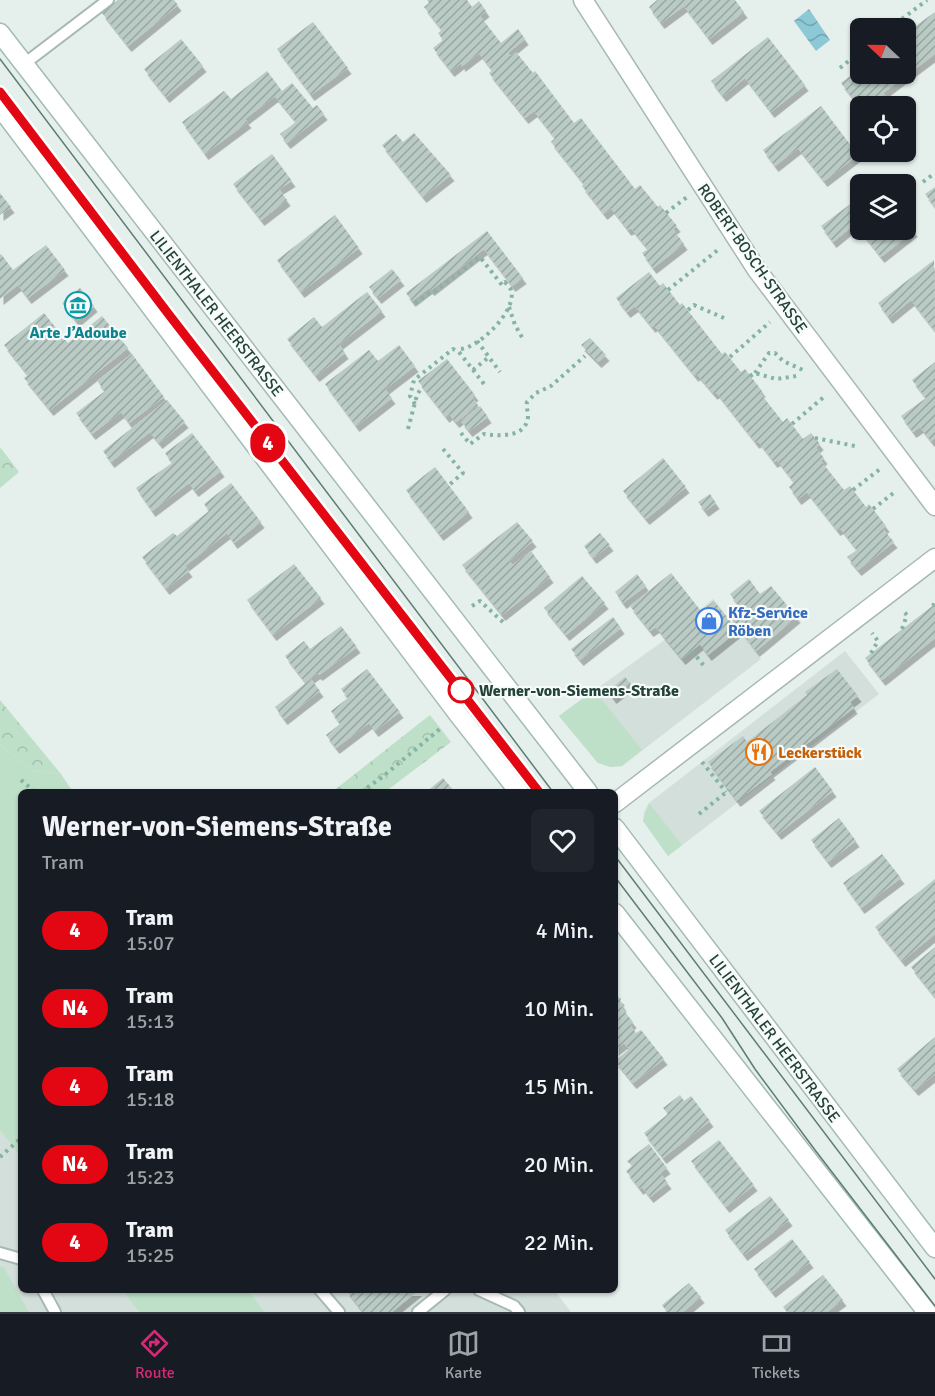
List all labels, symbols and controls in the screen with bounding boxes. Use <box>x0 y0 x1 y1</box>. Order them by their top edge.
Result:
north arrow <box>850 18 916 84</box>
map controls <box>850 18 916 240</box>
button: locate <box>850 96 916 162</box>
button: layers <box>850 174 916 240</box>
street label: ROBERT-BOSCH-STRASSE <box>693 180 811 337</box>
street label: LILIENTHALER HEERSTRASSE <box>145 226 287 401</box>
museum icon: Arte J’Adoube <box>63 290 93 320</box>
place label: Arte J’Adoube <box>29 323 127 343</box>
line badge: 4 <box>248 424 288 462</box>
text: 4 <box>262 430 274 456</box>
place label: Kfz-Service Röben <box>728 603 808 641</box>
shop icon: Kfz-Service Röben <box>694 606 724 636</box>
marker: Werner-von-Siemens-Straße <box>448 677 474 703</box>
place label: Werner-von-Siemens-Straße <box>479 681 679 701</box>
restaurant icon: Leckerstück <box>744 737 774 767</box>
place label: Leckerstück <box>778 743 863 763</box>
button: heart <box>531 809 594 872</box>
text: Werner-von-Siemens-Straße <box>42 810 392 844</box>
text: Tram <box>42 850 84 875</box>
text: Tram <box>126 904 174 931</box>
text: 4 <box>69 917 81 943</box>
text: 4 Min. <box>536 917 594 944</box>
text: 15:07 <box>126 931 175 956</box>
street label: LILIENTHALER HEERSTRASSE <box>704 950 844 1127</box>
text: Tram <box>126 982 174 1009</box>
text: N4 <box>62 995 88 1021</box>
text: 10 Min. <box>524 995 594 1022</box>
text: 15:13 <box>126 1009 175 1034</box>
text: Tram <box>126 1060 174 1087</box>
text: 4 <box>69 1073 81 1099</box>
text: 15 Min. <box>524 1073 594 1100</box>
text: 15:18 <box>126 1087 175 1112</box>
text: Tram <box>126 1138 174 1165</box>
text: N4 <box>62 1151 88 1177</box>
text: 20 Min. <box>524 1151 594 1178</box>
text: 15:23 <box>126 1165 175 1190</box>
text: Tram <box>126 1216 174 1243</box>
text: 4 <box>69 1229 81 1255</box>
text: 22 Min. <box>524 1229 594 1256</box>
text: 15:25 <box>126 1243 175 1268</box>
tab: Route <box>135 1327 175 1383</box>
tab: Karte <box>445 1327 482 1383</box>
tab: Tickets <box>752 1327 800 1383</box>

